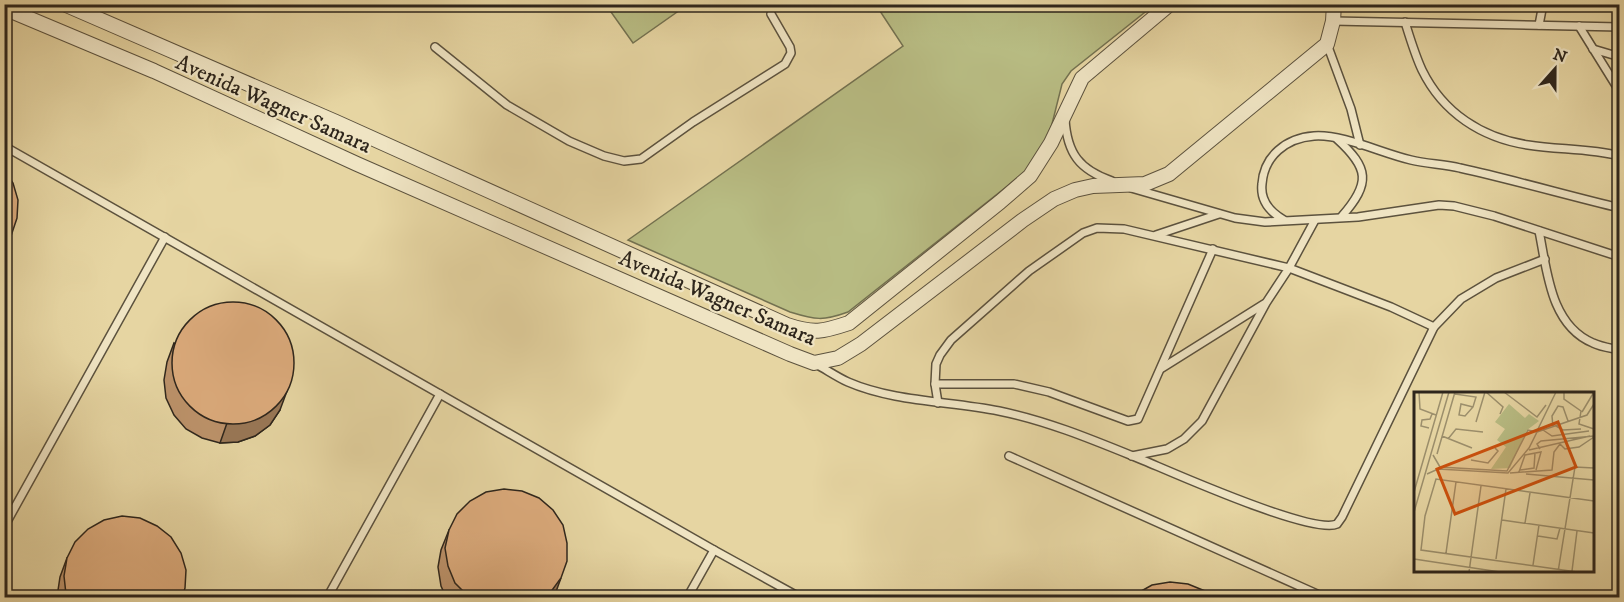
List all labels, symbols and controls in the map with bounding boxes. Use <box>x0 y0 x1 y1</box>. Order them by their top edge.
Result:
north arrow <box>1525 39 1585 99</box>
text: N <box>1550 44 1570 68</box>
street label: Avenida Wagner Samara <box>171 49 376 160</box>
street label: Avenida Wagner Samara <box>615 245 820 352</box>
inset map <box>1414 392 1594 572</box>

